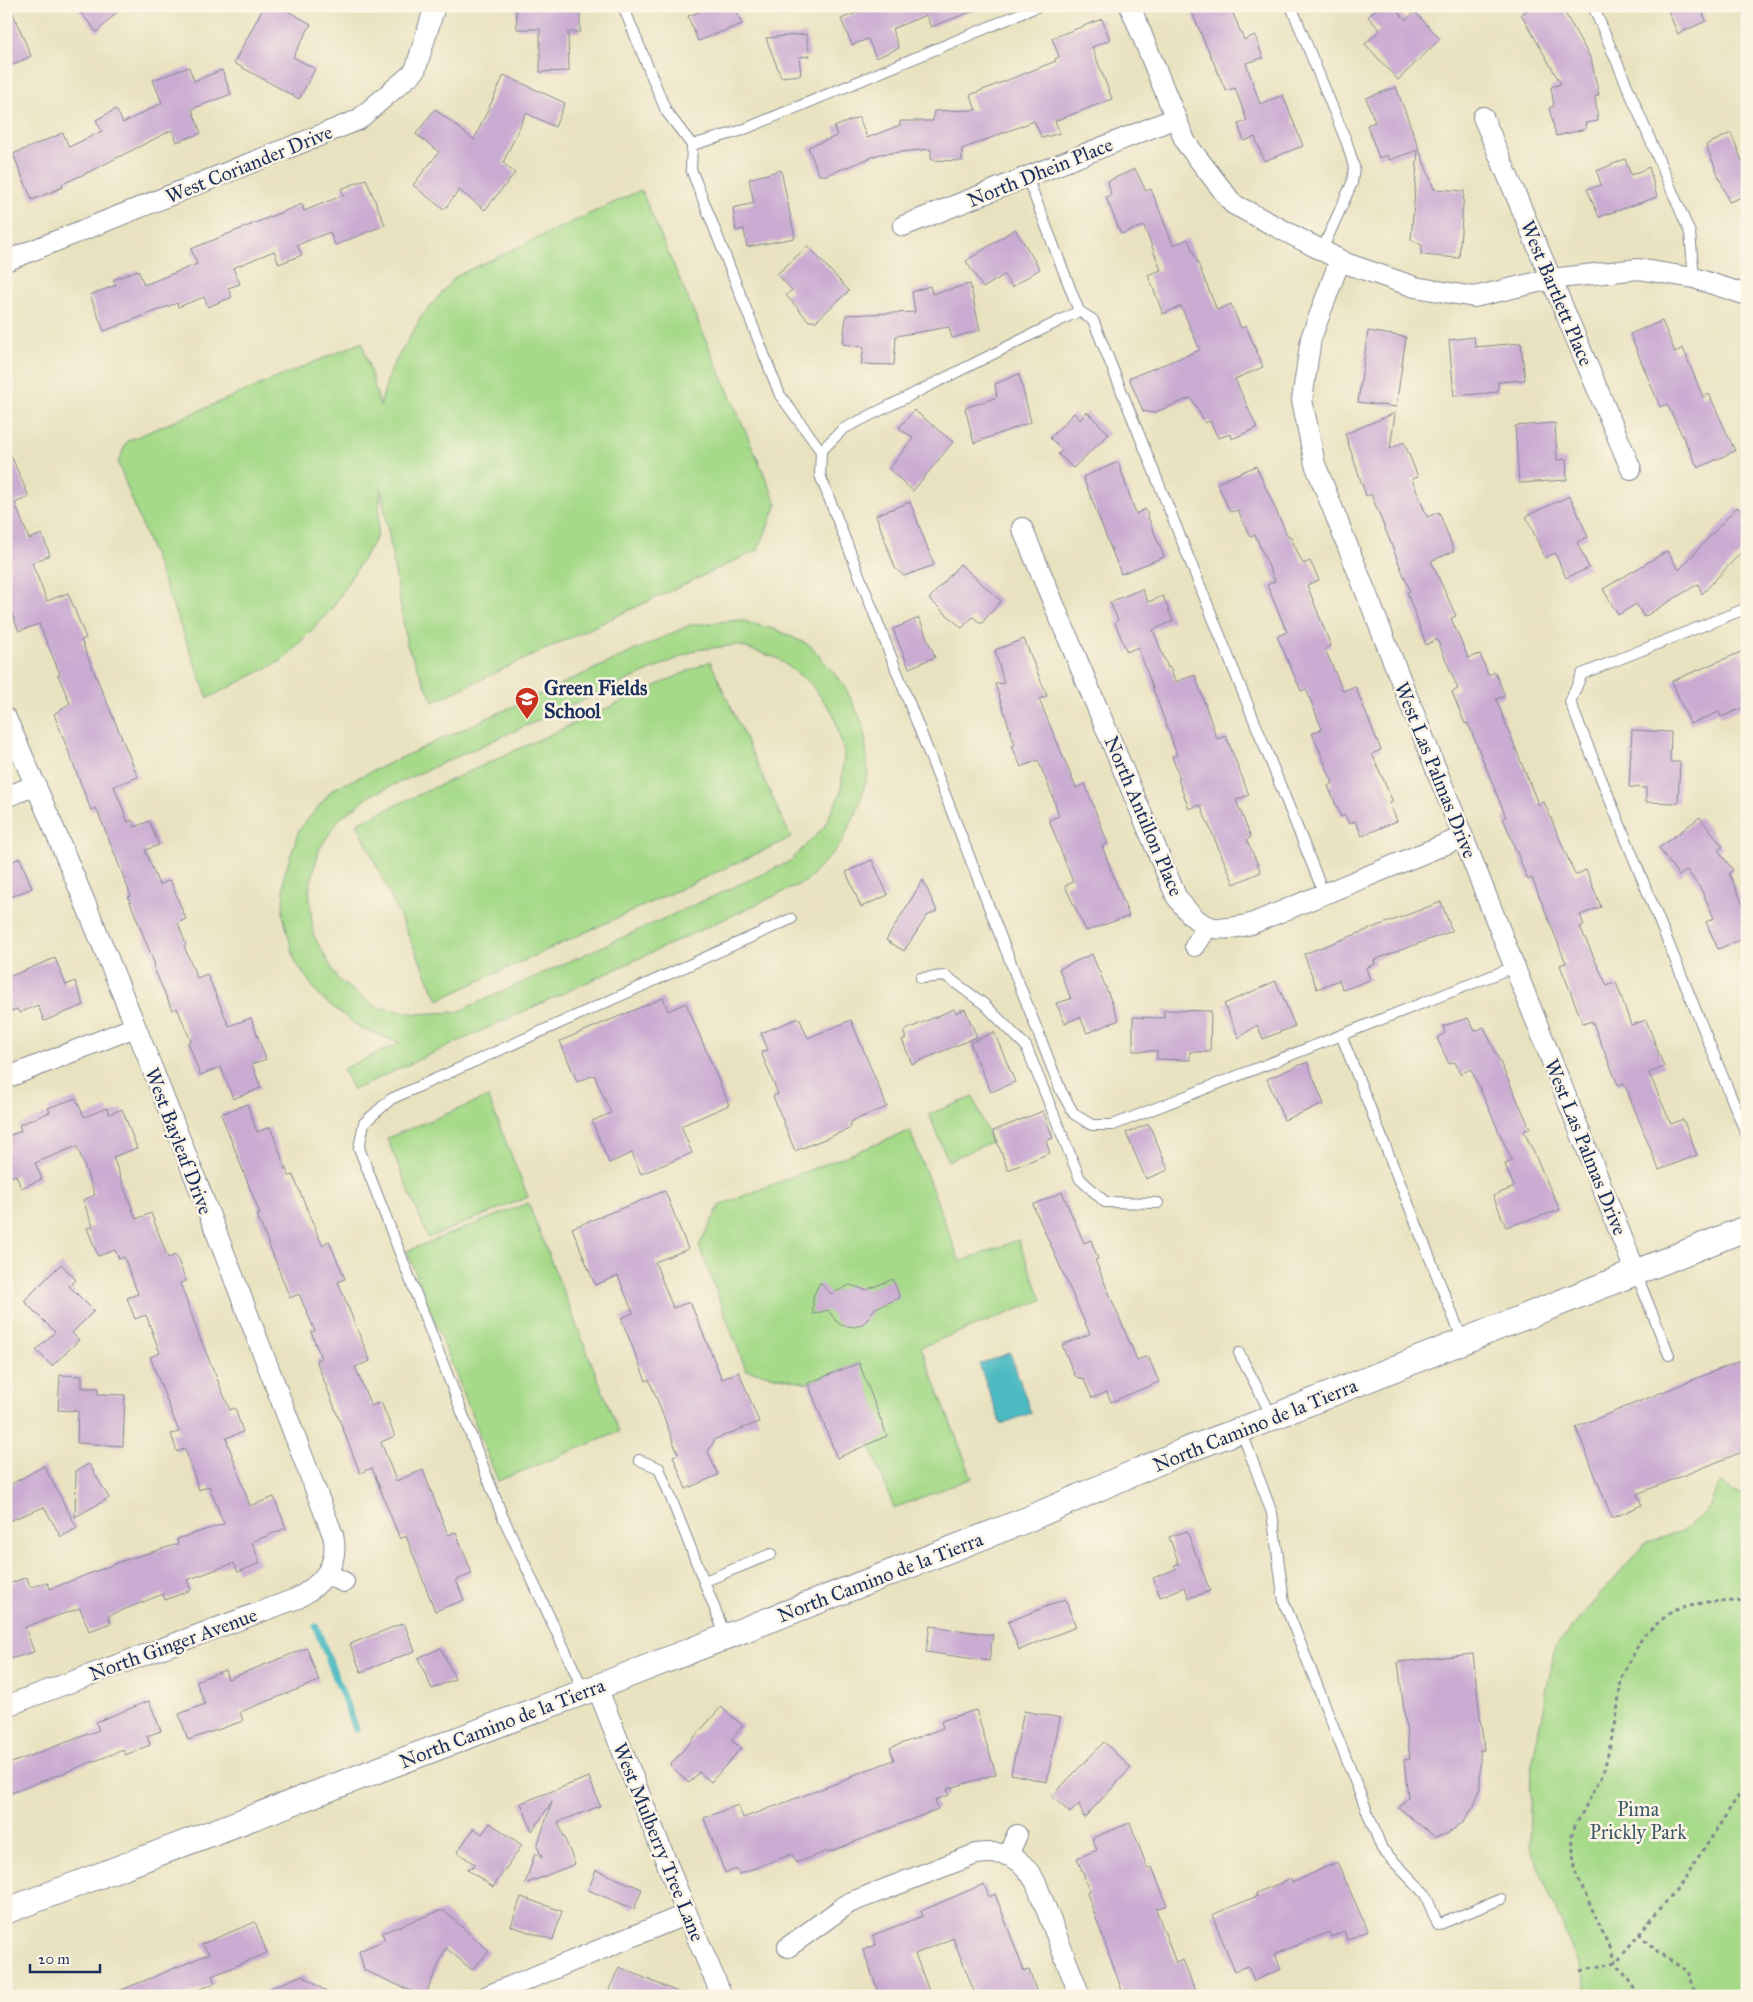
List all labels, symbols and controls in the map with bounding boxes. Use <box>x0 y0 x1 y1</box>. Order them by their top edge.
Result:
street label: West Coriander Drive <box>162 120 336 208</box>
street label: North Dhein Place <box>964 132 1116 212</box>
street label: West Bartlett Place <box>1516 217 1598 369</box>
place label: Green Fields School <box>544 676 648 723</box>
street label: West Las Palmas Drive <box>1390 678 1482 862</box>
school or university icon: Green Fields School <box>514 686 540 720</box>
street label: North Antillon Place <box>1099 732 1189 900</box>
street label: West Las Palmas Drive <box>1540 1055 1632 1239</box>
street label: West Bayleaf Drive <box>140 1064 218 1218</box>
street label: North Camino de la Tierra <box>1149 1373 1361 1477</box>
street label: North Camino de la Tierra <box>774 1526 987 1627</box>
street label: North Ginger Avenue <box>86 1602 261 1687</box>
street label: North Camino de la Tierra <box>396 1672 609 1773</box>
street label: West Mulberry Tree Lane <box>608 1739 710 1945</box>
park label: Pima Prickly Park <box>1590 1797 1687 1844</box>
scale bar <box>30 1942 100 1974</box>
text: 20 m <box>38 1950 70 1968</box>

